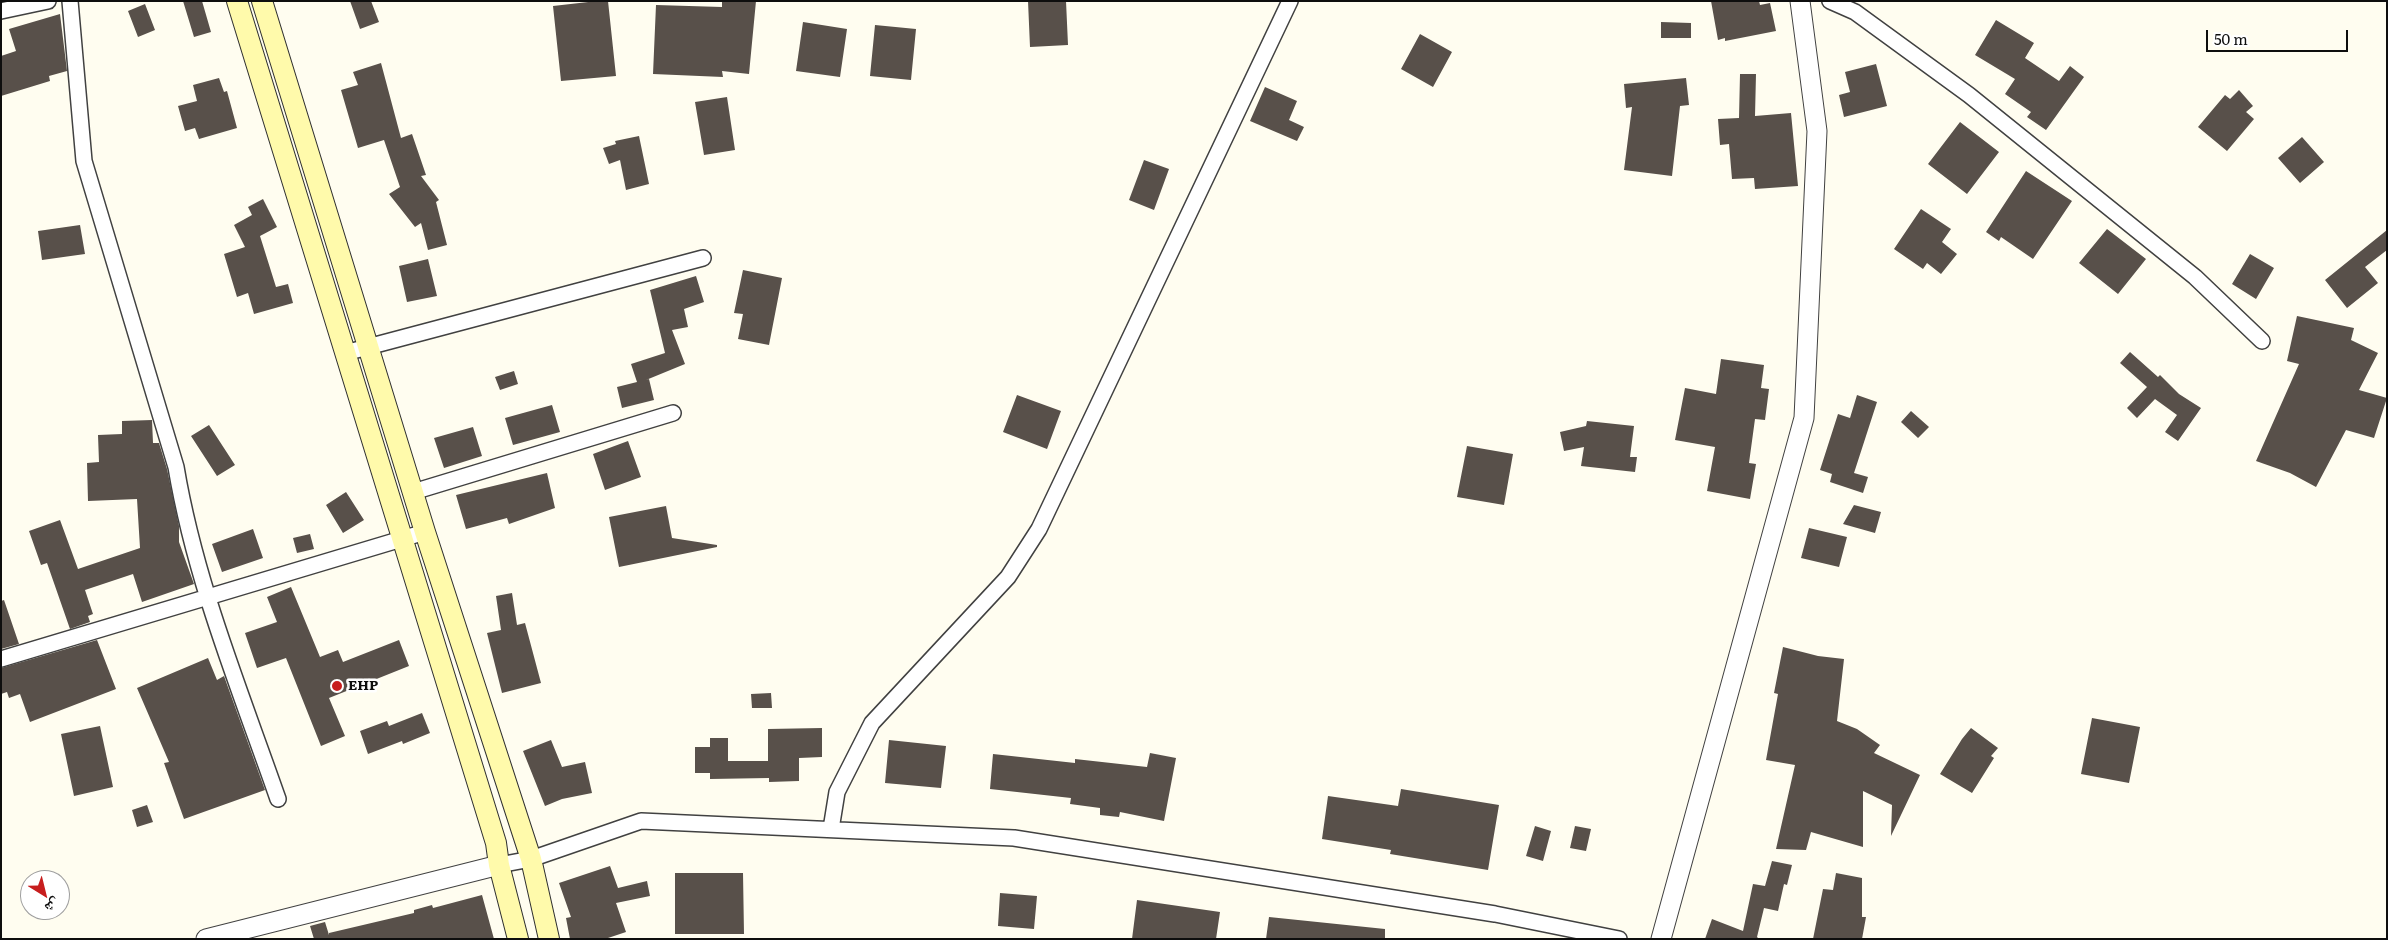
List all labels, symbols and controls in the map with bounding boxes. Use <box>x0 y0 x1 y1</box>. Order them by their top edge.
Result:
scale bar <box>2208 20 2350 52</box>
text: 50 m <box>2214 27 2248 50</box>
place label: EHP <box>348 678 378 694</box>
marker: EHP <box>330 679 344 693</box>
north arrow <box>20 870 70 920</box>
text: ش <box>41 894 65 919</box>

